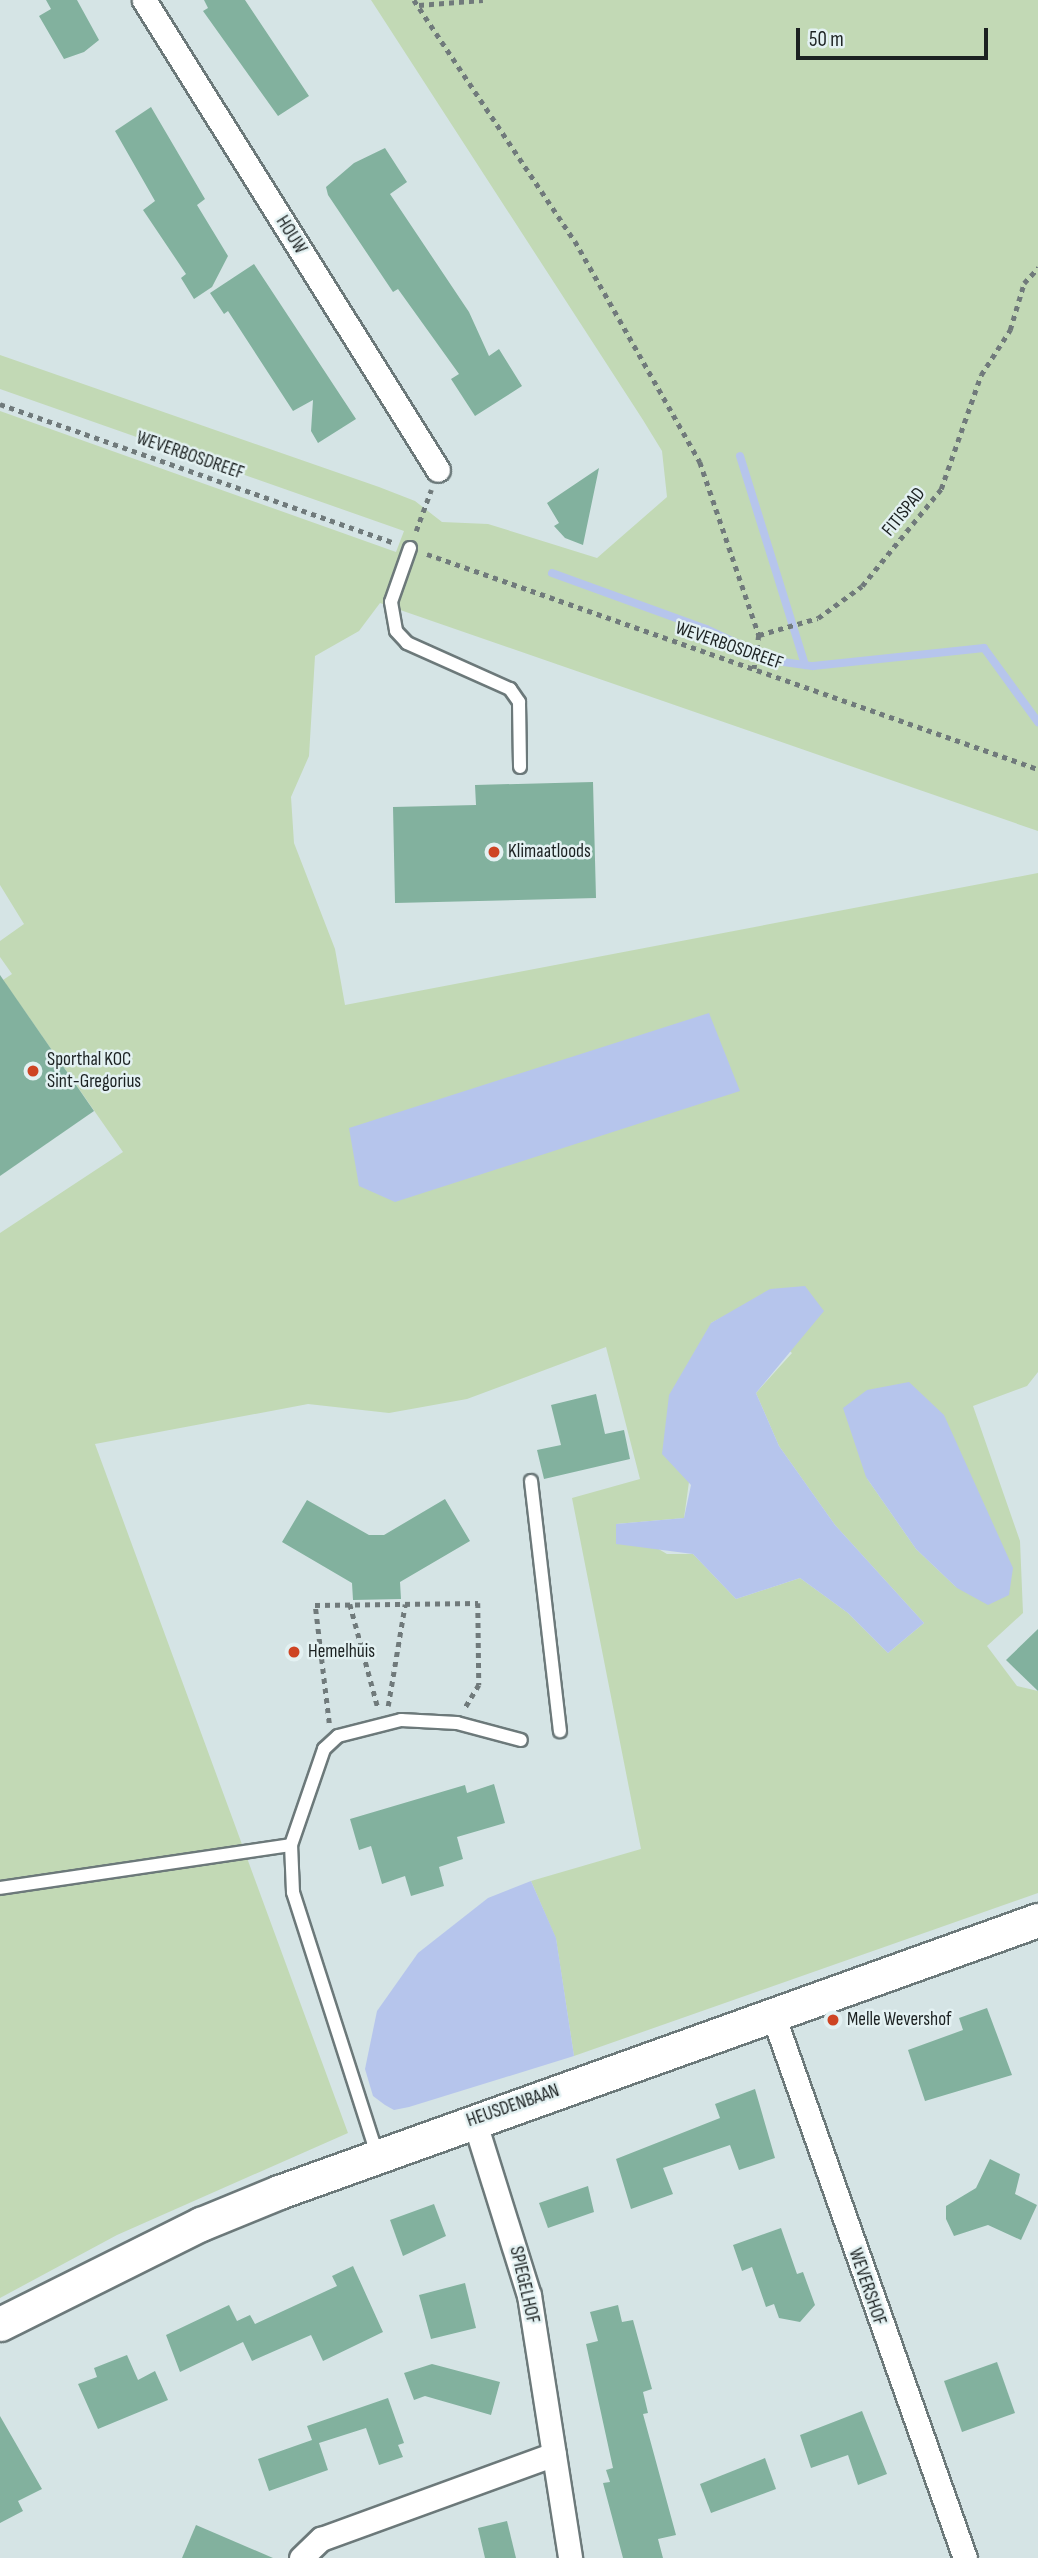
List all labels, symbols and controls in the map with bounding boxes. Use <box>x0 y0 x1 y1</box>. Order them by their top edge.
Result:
scale bar <box>800 14 992 58</box>
text: 50 m <box>809 27 844 52</box>
street label: HOUW <box>271 212 311 258</box>
street label: WEVERBOSDREEF <box>133 427 247 485</box>
street label: FITISPAD <box>877 483 931 541</box>
street label: WEVERBOSDREEF <box>672 617 786 675</box>
place label: Klimaatloods <box>508 841 591 863</box>
marker: Klimaatloods <box>486 844 502 860</box>
place label: Sporthal KOC Sint-Gregorius <box>47 1049 141 1093</box>
marker: Sporthal KOC Sint-Gregorius <box>25 1063 41 1079</box>
place label: Hemelhuis <box>308 1641 375 1663</box>
marker: Hemelhuis <box>286 1644 302 1660</box>
place label: Melle Wevershof <box>847 2009 951 2031</box>
marker: Melle Wevershof <box>825 2012 841 2028</box>
street label: HEUSDENBAAN <box>464 2080 562 2132</box>
street label: SPIEGELHOF <box>504 2244 544 2326</box>
street label: WEVERSHOF <box>843 2245 891 2329</box>

